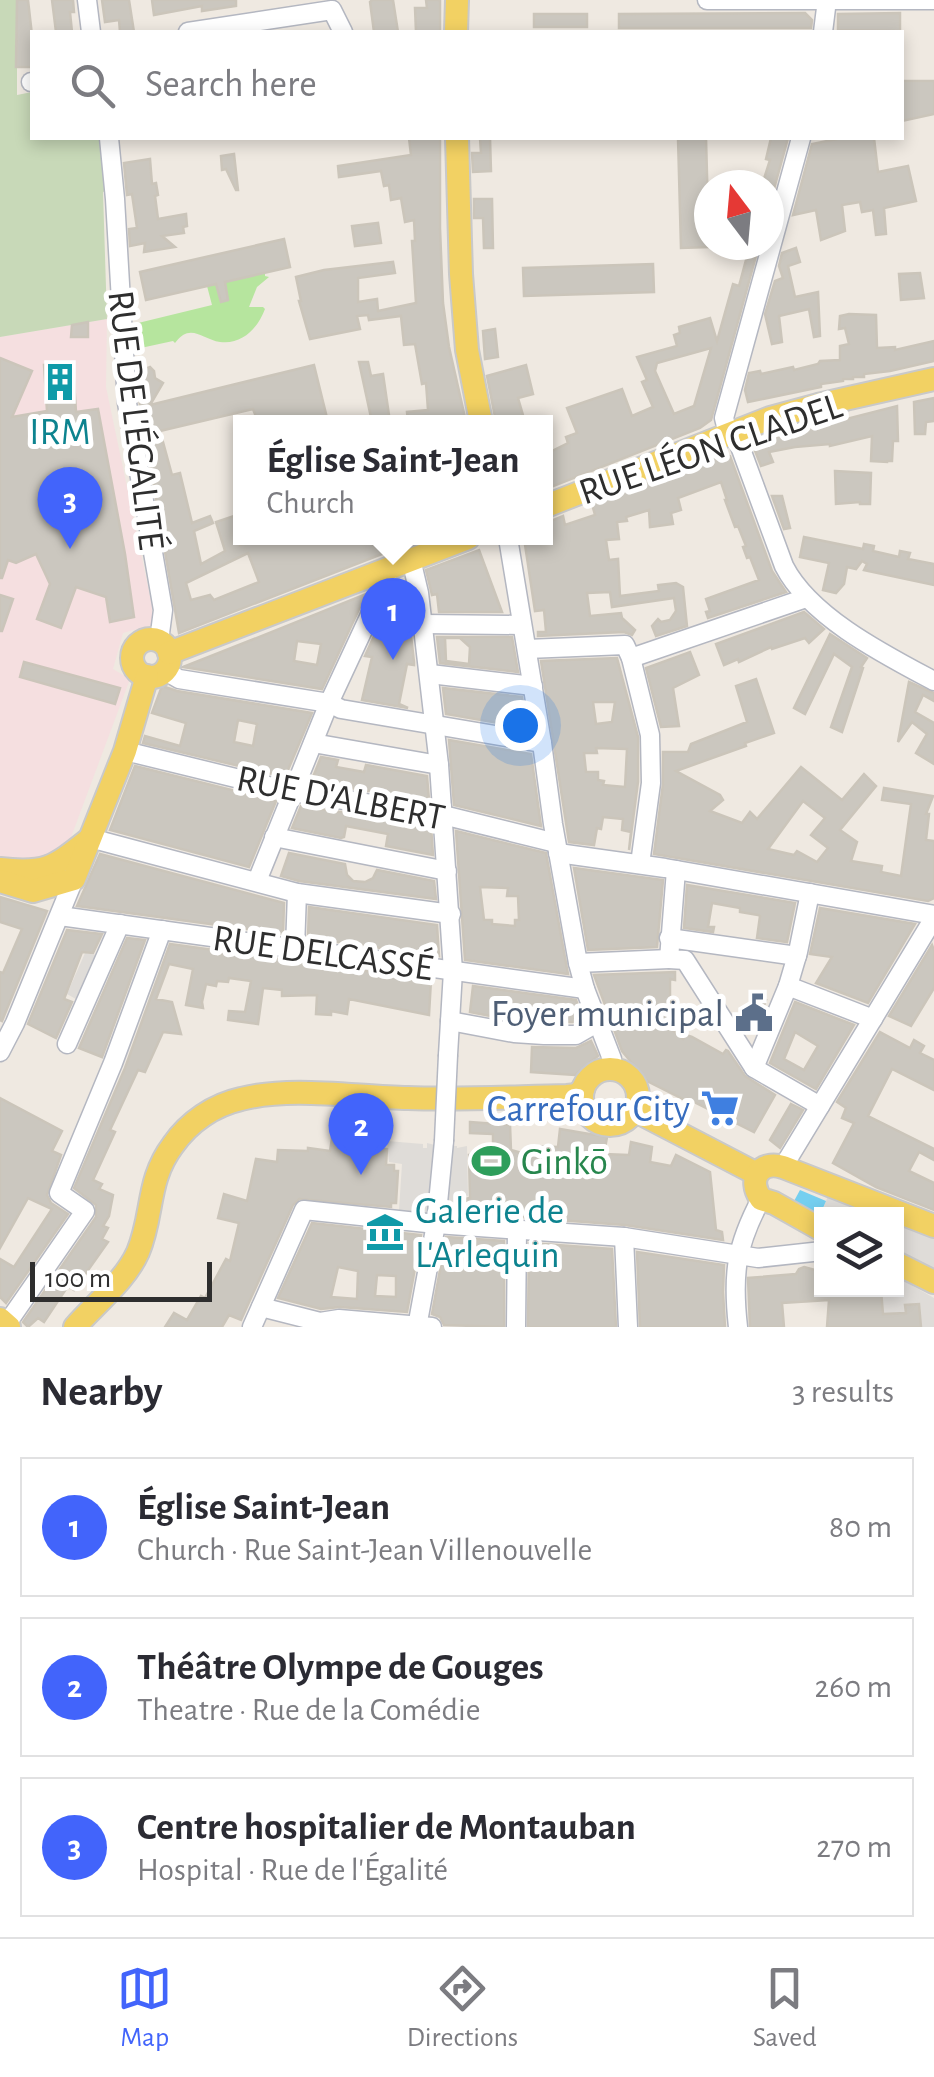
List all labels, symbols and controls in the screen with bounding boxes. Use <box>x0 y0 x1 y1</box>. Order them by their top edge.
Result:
search box <box>30 30 904 140</box>
icon: search <box>65 58 120 113</box>
text: Search here <box>145 66 317 104</box>
north arrow <box>694 170 784 260</box>
street label: RUE DE L'ÉGALITÉ <box>100 288 174 552</box>
building icon: IRM <box>39 361 81 403</box>
street label: RUE LÉON CLADEL <box>573 383 847 513</box>
place label: IRM <box>29 414 91 452</box>
popup <box>233 415 553 545</box>
text: Église Saint-Jean <box>266 442 520 480</box>
pin: 3 <box>38 466 102 549</box>
text: Church <box>266 487 355 519</box>
pin: 1 <box>360 578 426 660</box>
your location <box>495 700 546 751</box>
street label: RUE D'ALBERT <box>233 760 448 838</box>
street label: RUE DELCASSÉ <box>210 916 436 988</box>
public building icon: Foyer municipal <box>733 992 775 1034</box>
place label: Foyer municipal <box>491 996 724 1034</box>
supermarket icon: Carrefour City <box>699 1087 741 1129</box>
place label: Carrefour City <box>487 1091 690 1129</box>
pin: 2 <box>328 1092 394 1175</box>
sports icon: Ginkō <box>470 1140 512 1182</box>
place label: Ginkō <box>521 1144 608 1182</box>
place label: Galerie de L'Arlequin <box>415 1193 564 1275</box>
map controls <box>814 1207 904 1297</box>
button: layers <box>814 1207 904 1297</box>
museum icon: Galerie de L'Arlequin <box>364 1211 406 1253</box>
scale bar <box>30 1257 212 1302</box>
text: 100 m <box>45 1265 111 1293</box>
text: Nearby <box>40 1371 163 1413</box>
text: 3 results <box>792 1376 894 1408</box>
text: Église Saint-Jean <box>137 1489 390 1527</box>
text: 1 <box>69 1511 80 1543</box>
text: 80 m <box>829 1511 892 1543</box>
text: Church · Rue Saint-Jean Villenouvelle <box>137 1534 592 1566</box>
text: Théâtre Olympe de Gouges <box>137 1649 544 1687</box>
text: 2 <box>67 1671 82 1703</box>
text: 260 m <box>815 1671 892 1703</box>
text: Theatre · Rue de la Comédie <box>137 1694 481 1726</box>
text: Centre hospitalier de Montauban <box>137 1809 636 1847</box>
text: 3 <box>68 1831 81 1863</box>
text: 270 m <box>816 1831 892 1863</box>
text: Hospital · Rue de l'Égalité <box>137 1854 448 1886</box>
tab: Map <box>117 1961 172 2055</box>
tab: Directions <box>407 1961 518 2055</box>
tab: Saved <box>753 1961 817 2055</box>

